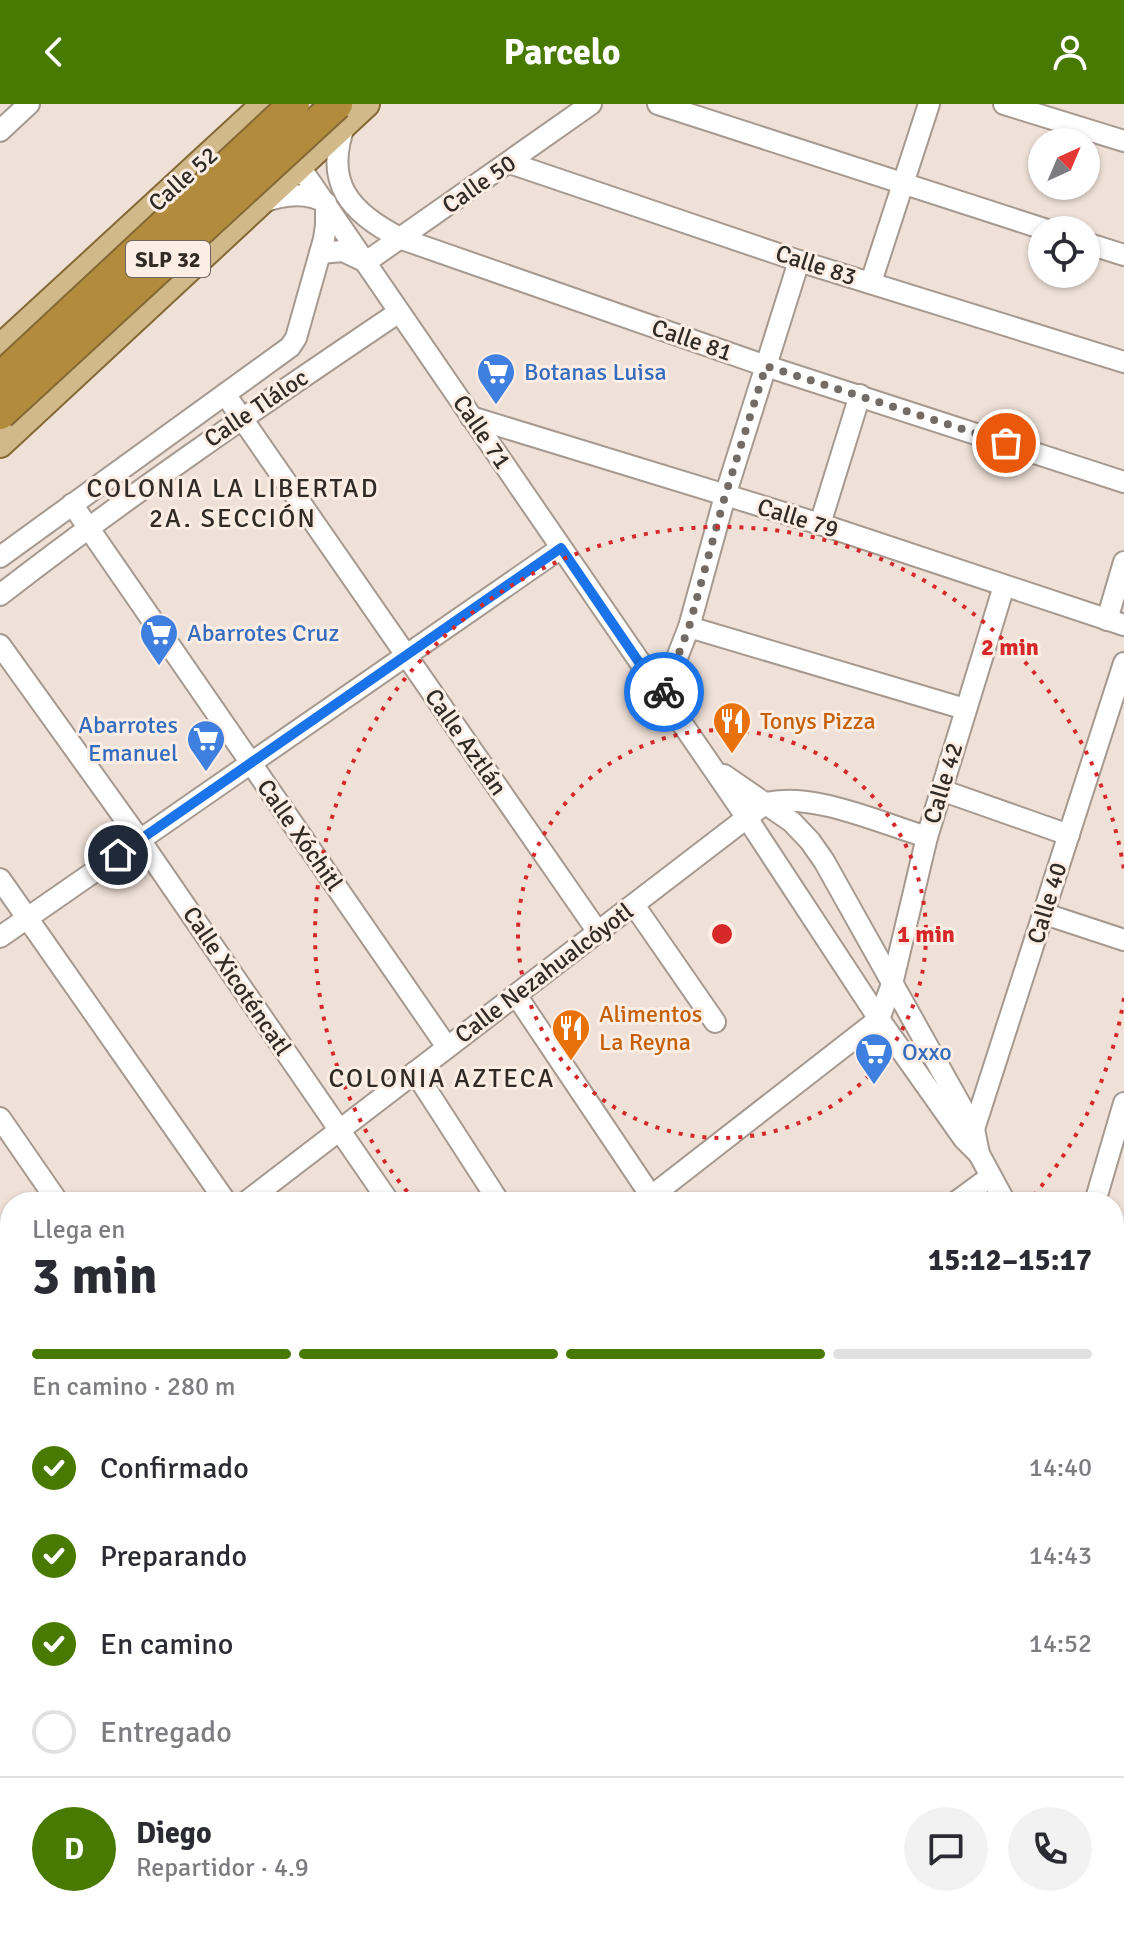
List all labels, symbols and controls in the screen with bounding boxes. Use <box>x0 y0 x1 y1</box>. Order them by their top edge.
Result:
icon: back <box>32 30 76 74</box>
text: Parcelo <box>503 30 621 75</box>
icon: person <box>1048 30 1092 74</box>
north arrow <box>1028 128 1100 200</box>
map controls <box>1028 128 1100 288</box>
street label: Calle 52 <box>142 140 224 218</box>
street label: Calle 50 <box>436 148 522 220</box>
button: locate <box>1028 216 1100 288</box>
street label: Calle 83 <box>772 238 860 292</box>
road number: SLP 32 <box>126 241 210 277</box>
street label: Calle 81 <box>648 312 736 368</box>
supermarket icon: Botanas Luisa <box>475 351 517 406</box>
place label: Botanas Luisa <box>524 357 667 387</box>
street label: Calle Tláloc <box>198 362 314 454</box>
street label: Calle 71 <box>446 389 518 475</box>
pin <box>972 409 1040 477</box>
icon: bag <box>984 421 1028 465</box>
district label: COLONIA LA LIBERTAD 2A. SECCIÓN <box>86 473 380 535</box>
street label: Calle 79 <box>754 491 842 545</box>
supermarket icon: Abarrotes Cruz <box>138 612 180 667</box>
place label: Abarrotes Cruz <box>187 618 339 648</box>
text: 2 min <box>981 632 1039 662</box>
courier <box>624 652 704 732</box>
icon: bike <box>642 670 686 714</box>
street label: Calle Aztlán <box>418 683 514 801</box>
restaurant icon: Tonys Pizza <box>711 700 753 755</box>
place label: Tonys Pizza <box>760 706 876 736</box>
place label: Abarrotes Emanuel <box>78 710 178 768</box>
supermarket icon: Abarrotes Emanuel <box>185 718 227 773</box>
street label: Calle 42 <box>916 739 970 827</box>
street label: Calle Xóchitl <box>251 773 349 897</box>
pin <box>84 821 152 889</box>
icon: home <box>96 833 140 877</box>
street label: Calle 40 <box>1020 859 1074 947</box>
street label: Calle Nezahualcóyotl <box>449 896 639 1050</box>
street label: Calle Xicoténcatl <box>176 901 298 1061</box>
text: 1 min <box>897 919 955 949</box>
centre of rings <box>708 920 736 948</box>
place label: Alimentos La Reyna <box>599 999 702 1057</box>
restaurant icon: Alimentos La Reyna <box>550 1007 592 1062</box>
supermarket icon: Oxxo <box>853 1031 895 1086</box>
place label: Oxxo <box>902 1037 952 1067</box>
district label: COLONIA AZTECA <box>329 1063 555 1095</box>
text: Llega en <box>32 1214 126 1246</box>
text: 15:12–15:17 <box>928 1242 1092 1279</box>
text: 3 min <box>32 1244 158 1308</box>
text: En camino · 280 m <box>32 1371 235 1403</box>
icon: check <box>32 1446 76 1490</box>
text: Confirmado <box>100 1450 249 1487</box>
text: 14:40 <box>1029 1452 1092 1484</box>
icon: check <box>32 1534 76 1578</box>
text: Preparando <box>100 1538 247 1575</box>
text: 14:43 <box>1029 1540 1092 1572</box>
icon: check <box>32 1622 76 1666</box>
text: En camino <box>100 1626 233 1663</box>
text: 14:52 <box>1029 1628 1092 1660</box>
text: Entregado <box>100 1714 232 1751</box>
button: chat <box>904 1807 988 1891</box>
button: phone <box>1008 1807 1092 1891</box>
text: Diego <box>136 1815 212 1852</box>
text: D <box>64 1831 84 1868</box>
text: Repartidor · 4.9 <box>136 1852 309 1884</box>

